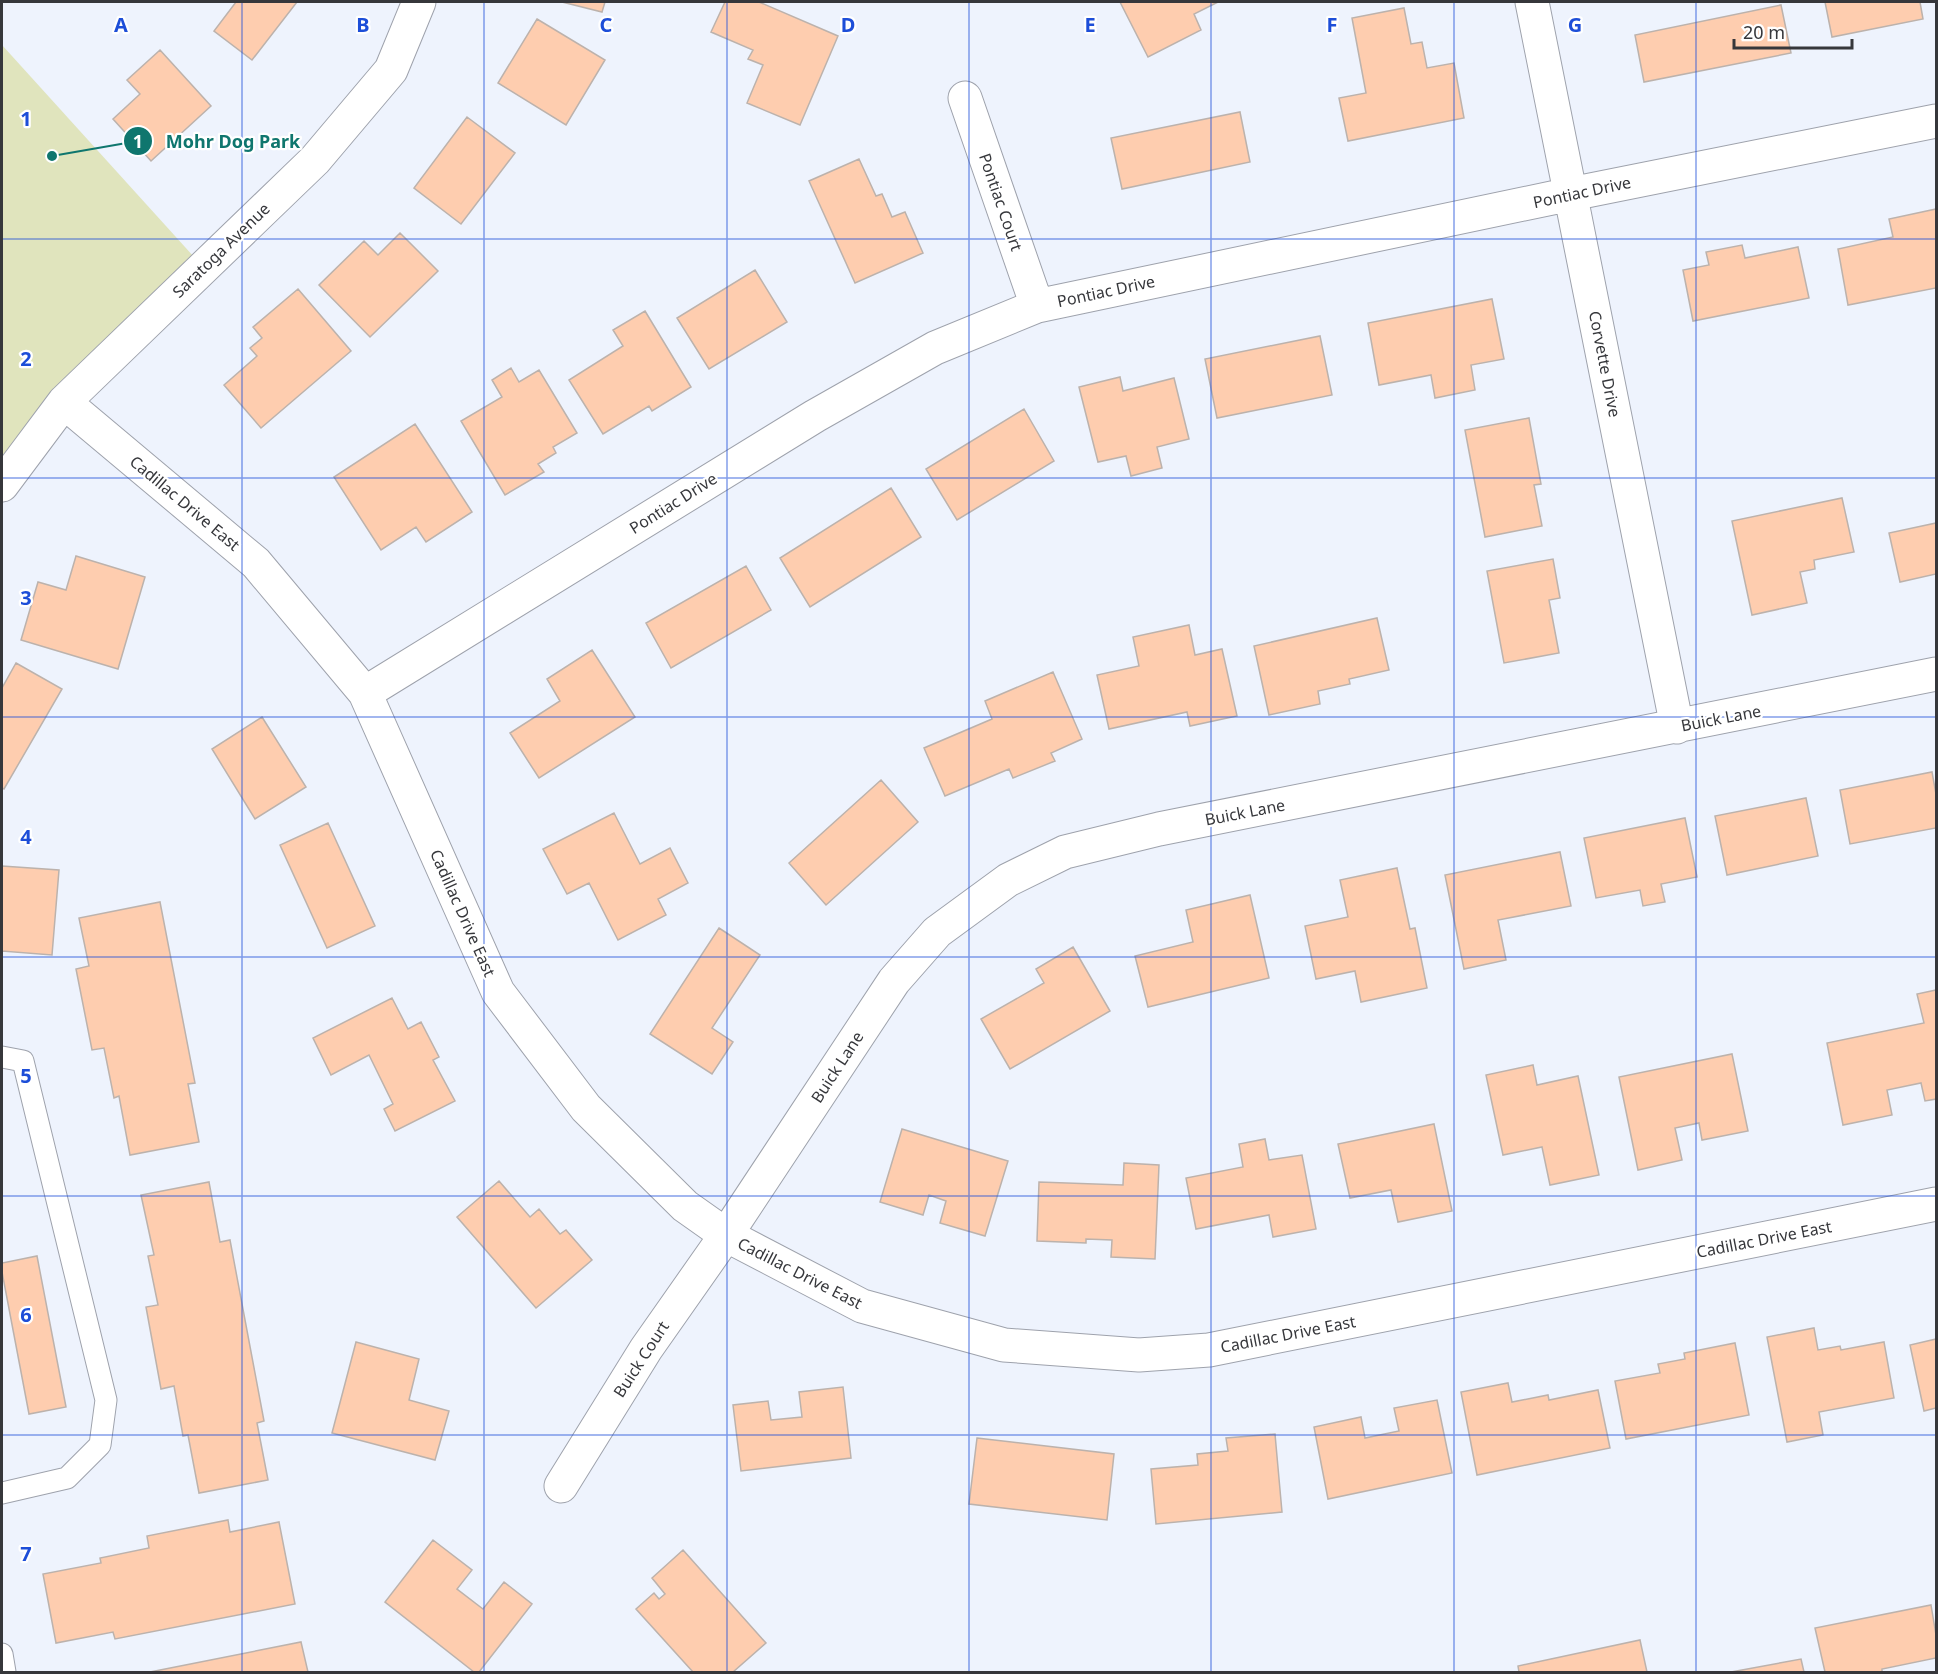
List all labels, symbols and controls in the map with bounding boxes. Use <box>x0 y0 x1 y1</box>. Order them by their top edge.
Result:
text: A <box>114 11 128 38</box>
text: B <box>356 11 370 38</box>
text: C <box>600 11 613 38</box>
text: D <box>841 11 855 38</box>
text: E <box>1084 11 1096 38</box>
text: F <box>1327 11 1337 38</box>
text: G <box>1568 11 1582 38</box>
scale bar <box>1734 12 1852 50</box>
text: 20 m <box>1743 20 1785 44</box>
text: 1 <box>20 105 32 132</box>
callout: Mohr Dog Park <box>123 123 312 159</box>
text: 1 <box>133 129 143 153</box>
text: Mohr Dog Park <box>166 129 301 153</box>
street label: Pontiac Court <box>974 150 1028 254</box>
street label: Pontiac Drive <box>1531 171 1633 213</box>
street label: Saratoga Avenue <box>167 198 275 302</box>
street label: Pontiac Drive <box>1055 270 1157 312</box>
street label: Corvette Drive <box>1584 309 1626 419</box>
text: 2 <box>20 345 32 372</box>
street label: Cadillac Drive East <box>125 450 245 556</box>
street label: Pontiac Drive <box>625 467 721 539</box>
text: 3 <box>20 584 32 611</box>
street label: Buick Lane <box>1679 699 1763 737</box>
street label: Buick Lane <box>1203 793 1287 831</box>
text: 4 <box>20 823 32 850</box>
street label: Cadillac Drive East <box>425 846 501 980</box>
street label: Buick Lane <box>806 1027 868 1107</box>
text: 5 <box>20 1062 32 1089</box>
street label: Cadillac Drive East <box>1695 1215 1834 1263</box>
street label: Cadillac Drive East <box>734 1232 866 1314</box>
text: 6 <box>20 1301 32 1328</box>
street label: Cadillac Drive East <box>1219 1310 1358 1358</box>
street label: Buick Court <box>608 1316 674 1401</box>
text: 7 <box>20 1540 32 1567</box>

